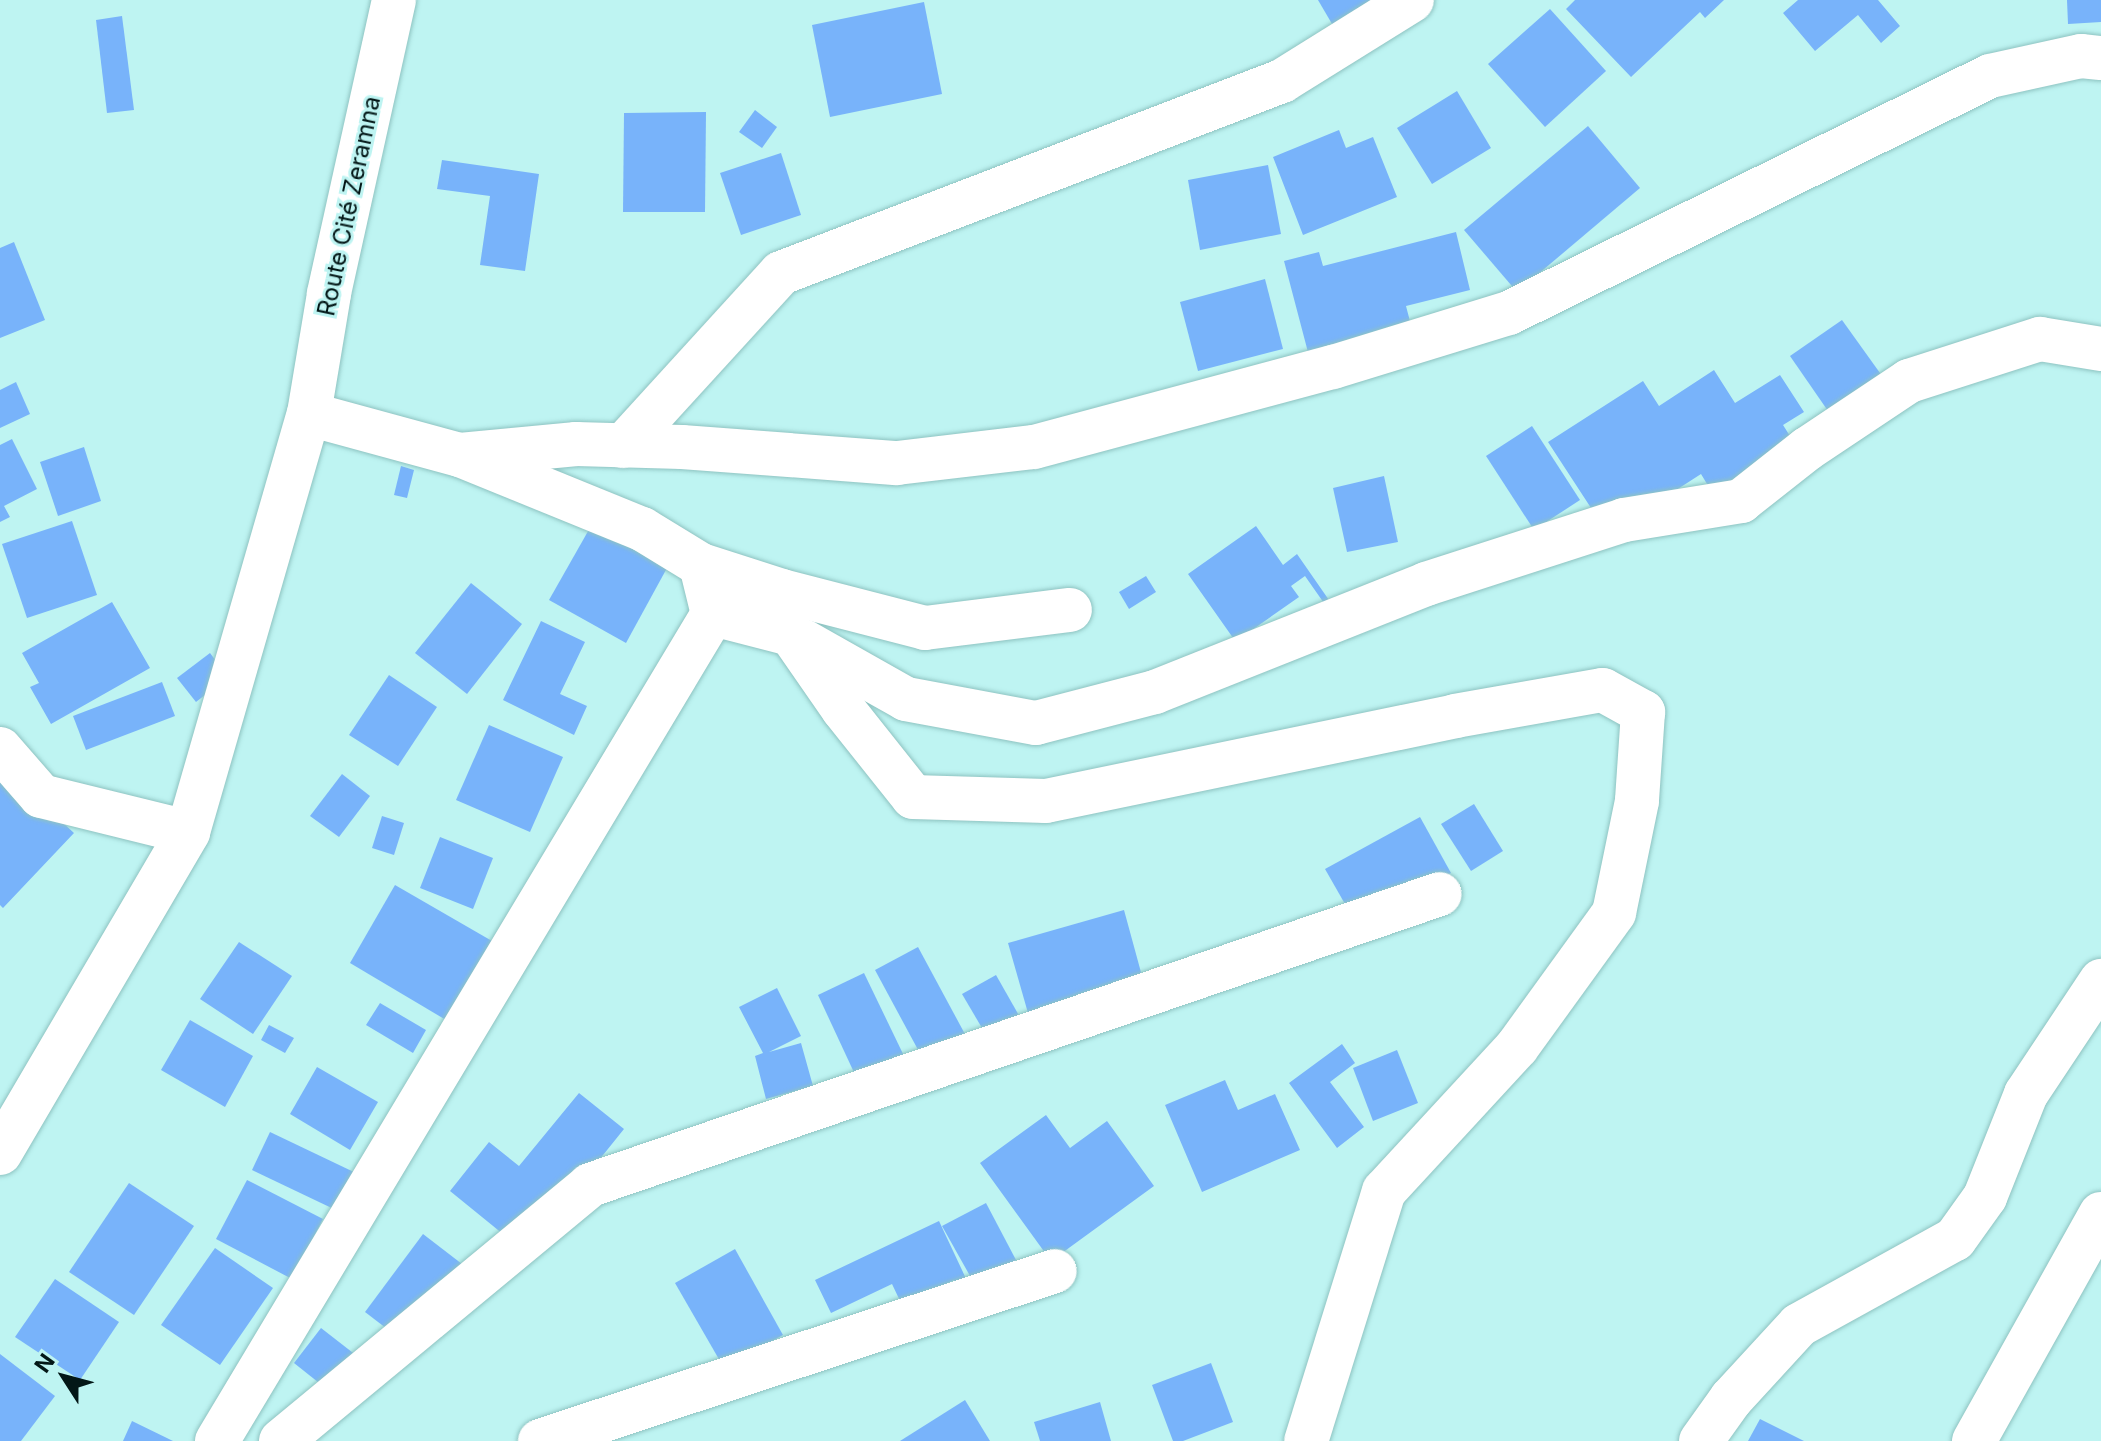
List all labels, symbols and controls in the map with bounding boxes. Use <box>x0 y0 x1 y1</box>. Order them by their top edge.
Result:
street label: Route Cité Zeramna <box>312 93 386 319</box>
north arrow <box>24 1337 104 1417</box>
text: N <box>29 1348 60 1377</box>

